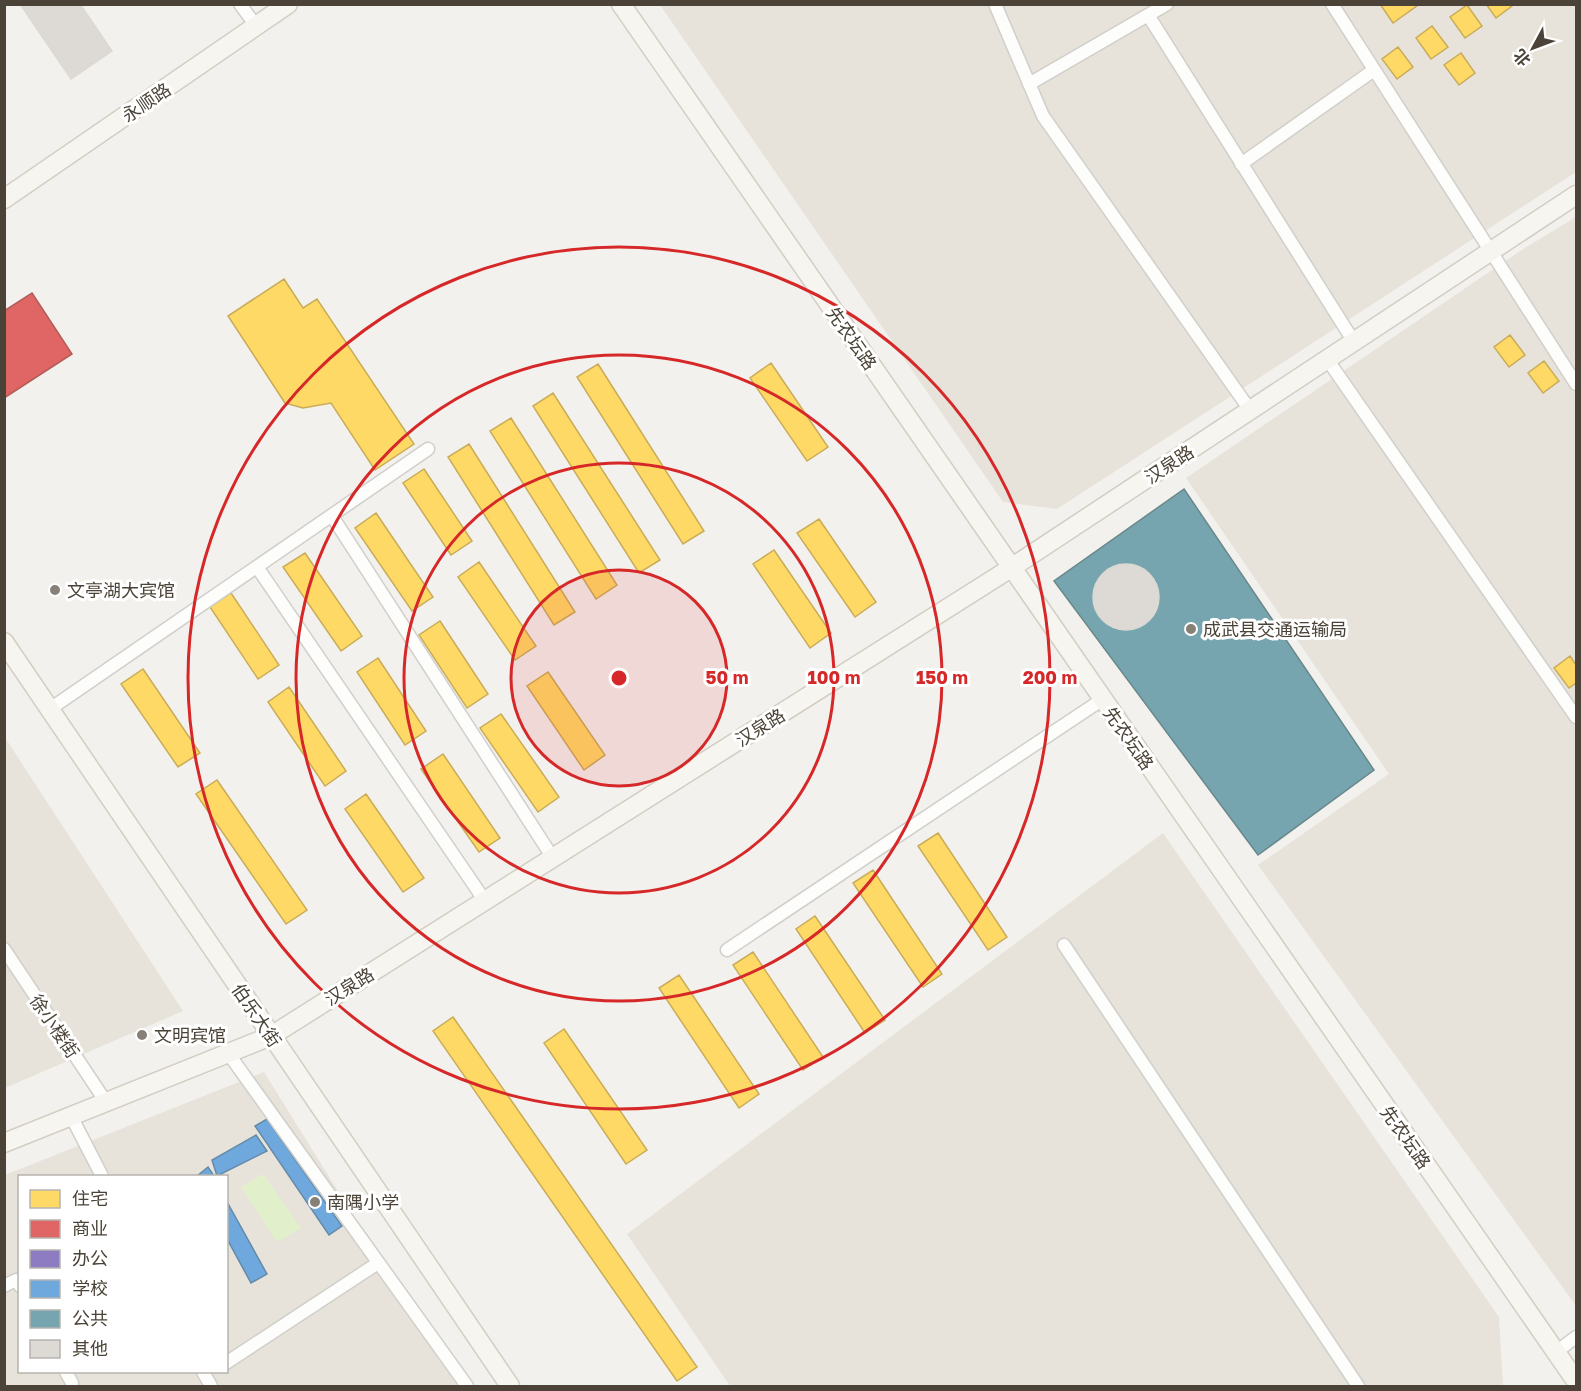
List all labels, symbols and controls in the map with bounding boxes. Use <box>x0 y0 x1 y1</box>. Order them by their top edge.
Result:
north arrow <box>1503 18 1563 78</box>
text: 北 <box>1509 45 1534 70</box>
street label: 永顺路 <box>117 78 175 126</box>
street label: 先农坛路 <box>822 302 882 374</box>
street label: 汉泉路 <box>1140 440 1198 488</box>
place label: 文亭湖大宾馆 <box>67 579 175 601</box>
marker: 文亭湖大宾馆 <box>48 583 62 597</box>
place label: 成武县交通运输局 <box>1203 618 1347 640</box>
marker: 成武县交通运输局 <box>1184 622 1198 636</box>
text: 50 m <box>706 666 748 688</box>
text: 100 m <box>808 666 860 688</box>
text: 150 m <box>916 666 968 688</box>
text: 200 m <box>1023 666 1077 688</box>
centre of rings <box>609 668 629 688</box>
street label: 先农坛路 <box>1099 702 1159 774</box>
street label: 汉泉路 <box>731 703 789 751</box>
street label: 汉泉路 <box>320 962 378 1010</box>
street label: 伯乐大街 <box>228 979 286 1051</box>
street label: 徐小楼街 <box>26 990 84 1062</box>
place label: 文明宾馆 <box>154 1024 226 1046</box>
marker: 文明宾馆 <box>135 1028 149 1042</box>
street label: 先农坛路 <box>1376 1101 1436 1173</box>
legend <box>18 1175 228 1373</box>
text: 住宅 <box>72 1187 108 1209</box>
place label: 南隅小学 <box>327 1191 399 1213</box>
marker: 南隅小学 <box>308 1195 322 1209</box>
text: 商业 <box>72 1217 108 1239</box>
text: 办公 <box>72 1247 108 1269</box>
text: 学校 <box>72 1277 108 1299</box>
text: 公共 <box>72 1307 108 1329</box>
text: 其他 <box>72 1337 108 1359</box>

